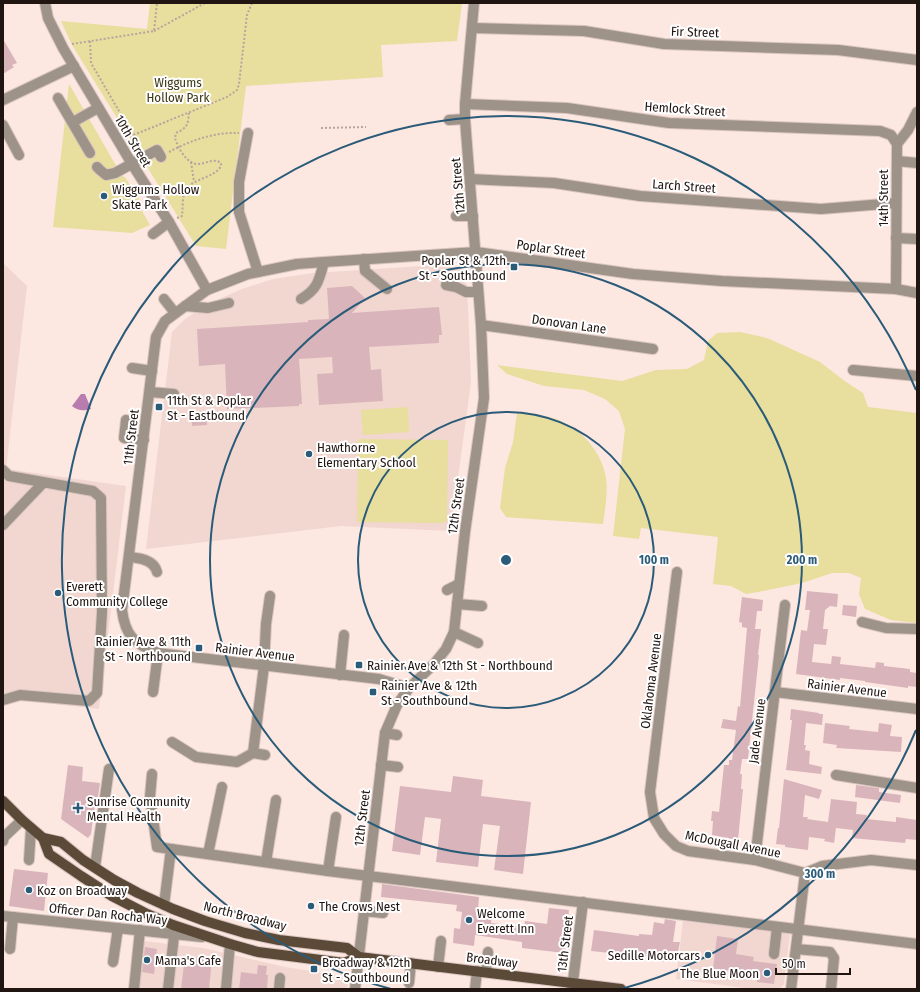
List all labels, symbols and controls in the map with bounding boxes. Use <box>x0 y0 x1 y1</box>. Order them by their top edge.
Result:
street label: Fir Street <box>671 24 720 40</box>
park label: Wiggums Hollow Park <box>146 75 210 105</box>
street label: Hemlock Street <box>644 99 727 119</box>
street label: 10th Street <box>112 112 155 170</box>
street label: 12th Street <box>448 156 468 215</box>
street label: 14th Street <box>876 169 891 227</box>
street label: Larch Street <box>652 176 717 196</box>
place label: Wiggums Hollow Skate Park <box>112 182 200 212</box>
marker: Wiggums Hollow Skate Park <box>99 191 109 201</box>
street label: Poplar Street <box>516 237 587 261</box>
place label: Poplar St & 12th St - Southbound <box>419 253 506 283</box>
marker: Poplar St & 12th St - Southbound <box>509 262 519 272</box>
street label: Donovan Lane <box>531 311 607 337</box>
place label: 11th St & Poplar St - Eastbound <box>167 393 251 423</box>
marker: 11th St & Poplar St - Eastbound <box>154 402 164 412</box>
street label: 11th Street <box>120 408 142 466</box>
place label: Hawthorne Elementary School <box>317 440 417 470</box>
marker: Hawthorne Elementary School <box>304 449 314 459</box>
street label: 12th Street <box>445 476 467 535</box>
centre of rings <box>499 553 513 567</box>
text: 100 m <box>639 553 669 567</box>
text: 200 m <box>786 553 817 567</box>
place label: Everett Community College <box>66 579 168 609</box>
marker: Everett Community College <box>53 588 63 598</box>
street label: Oklahoma Avenue <box>638 632 664 730</box>
place label: Rainier Ave & 11th St - Northbound <box>95 634 191 664</box>
street label: Rainier Avenue <box>214 640 296 664</box>
marker: Rainier Ave & 11th St - Northbound <box>194 643 204 653</box>
place label: Rainier Ave & 12th St - Northbound <box>367 658 553 673</box>
marker: Rainier Ave & 12th St - Northbound <box>354 660 364 670</box>
street label: Rainier Avenue <box>806 676 888 700</box>
place label: Rainier Ave & 12th St - Southbound <box>381 678 477 708</box>
marker: Rainier Ave & 12th St - Southbound <box>368 687 378 697</box>
street label: Jade Avenue <box>746 698 768 764</box>
street label: 12th Street <box>351 788 373 847</box>
place label: Sunrise Community Mental Health <box>87 794 190 824</box>
marker: Sunrise Community Mental Health <box>72 802 84 814</box>
street label: McDougall Avenue <box>684 827 782 861</box>
text: 300 m <box>804 867 835 881</box>
place label: Koz on Broadway <box>37 883 127 898</box>
marker: Koz on Broadway <box>24 885 34 895</box>
street label: North Broadway <box>202 898 288 934</box>
place label: The Crows Nest <box>319 899 401 914</box>
street label: Officer Dan Rocha Way <box>48 900 168 928</box>
marker: The Crows Nest <box>306 901 316 911</box>
place label: Welcome Everett Inn <box>477 906 534 936</box>
street label: 13th Street <box>554 914 576 973</box>
marker: Welcome Everett Inn <box>464 915 474 925</box>
place label: Sedille Motorcars <box>608 948 700 963</box>
street label: Broadway <box>465 949 519 971</box>
marker: Sedille Motorcars <box>703 950 713 960</box>
scale bar <box>776 950 850 976</box>
place label: Mama's Cafe <box>155 953 221 968</box>
marker: Mama's Cafe <box>142 955 152 965</box>
place label: Broadway & 12th St - Southbound <box>322 955 410 985</box>
text: 50 m <box>782 957 806 971</box>
marker: Broadway & 12th St - Southbound <box>309 964 319 974</box>
place label: The Blue Moon <box>680 966 759 981</box>
marker: The Blue Moon <box>762 968 772 978</box>

